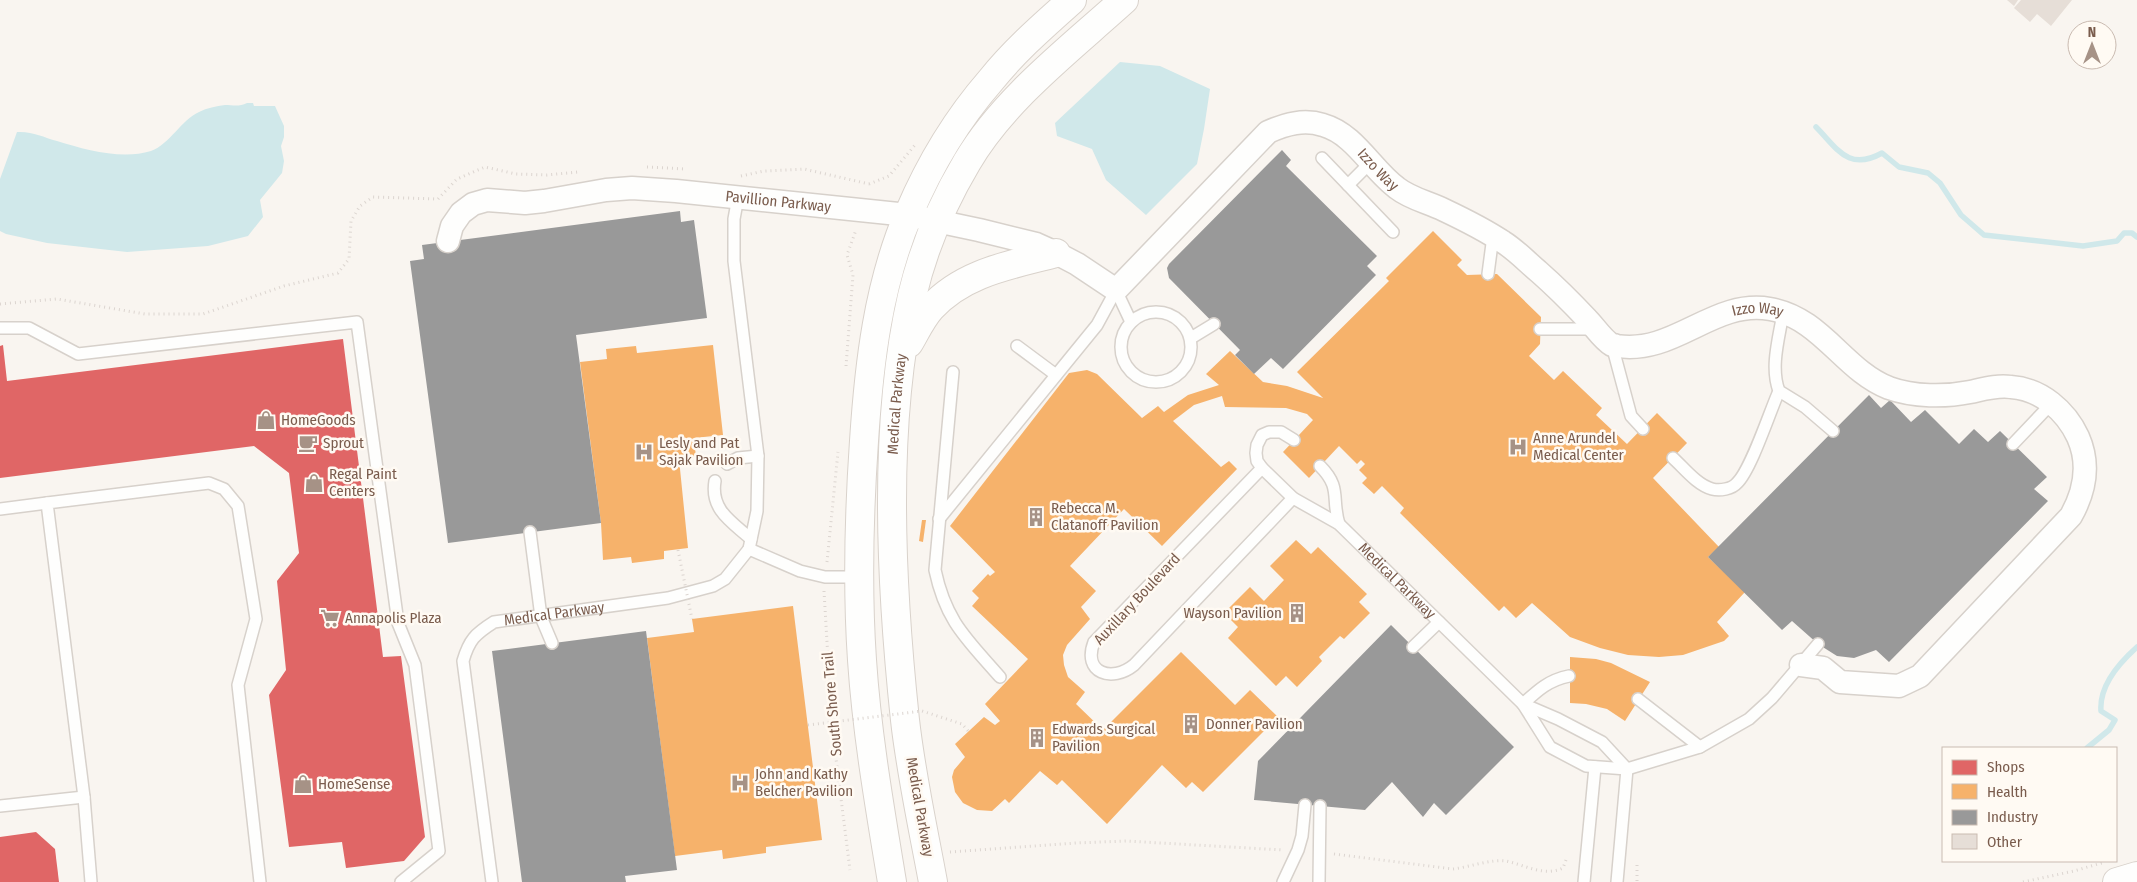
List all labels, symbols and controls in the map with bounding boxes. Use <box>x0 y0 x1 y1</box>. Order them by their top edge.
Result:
north arrow <box>2067 20 2117 70</box>
text: N <box>2088 24 2096 41</box>
street label: Izzo Way <box>1354 145 1402 195</box>
street label: Pavillion Parkway <box>725 187 832 216</box>
street label: Izzo Way <box>1730 299 1786 321</box>
street label: Medical Parkway <box>884 352 910 455</box>
shop icon: HomeGoods <box>255 409 277 431</box>
place label: HomeGoods <box>281 411 356 429</box>
place label: Anne Arundel Medical Center <box>1533 429 1625 464</box>
cafe icon: Sprout <box>297 432 319 454</box>
place label: Sprout <box>323 434 364 452</box>
place label: Lesly and Pat Sajak Pavilion <box>659 434 743 469</box>
hospital icon: Anne Arundel Medical Center <box>1507 436 1529 458</box>
hospital icon: Lesly and Pat Sajak Pavilion <box>633 441 655 463</box>
place label: Regal Paint Centers <box>329 465 397 500</box>
shop icon: Regal Paint Centers <box>303 472 325 494</box>
place label: Rebecca M. Clatanoff Pavilion <box>1051 499 1159 534</box>
building icon: Rebecca M. Clatanoff Pavilion <box>1025 506 1047 528</box>
street label: Medical Parkway <box>1355 539 1440 623</box>
street label: Auxillary Boulevard <box>1090 550 1184 648</box>
street label: Medical Parkway <box>503 598 606 630</box>
building icon: Wayson Pavilion <box>1286 602 1308 624</box>
place label: Wayson Pavilion <box>1184 604 1282 622</box>
supermarket icon: Annapolis Plaza <box>319 607 341 629</box>
place label: Annapolis Plaza <box>345 609 442 627</box>
street label: South Shore Trail <box>818 651 846 757</box>
building icon: Donner Pavilion <box>1180 713 1202 735</box>
place label: Donner Pavilion <box>1206 715 1303 733</box>
place label: Edwards Surgical Pavilion <box>1052 720 1155 755</box>
building icon: Edwards Surgical Pavilion <box>1026 727 1048 749</box>
legend <box>1942 747 2117 862</box>
street label: Medical Parkway <box>902 756 938 859</box>
text: Shops <box>1987 758 2025 776</box>
place label: John and Kathy Belcher Pavilion <box>755 765 853 800</box>
hospital icon: John and Kathy Belcher Pavilion <box>729 772 751 794</box>
shop icon: HomeSense <box>292 773 314 795</box>
place label: HomeSense <box>318 775 391 793</box>
text: Health <box>1987 783 2027 801</box>
text: Industry <box>1987 808 2038 826</box>
text: Other <box>1987 833 2023 851</box>

